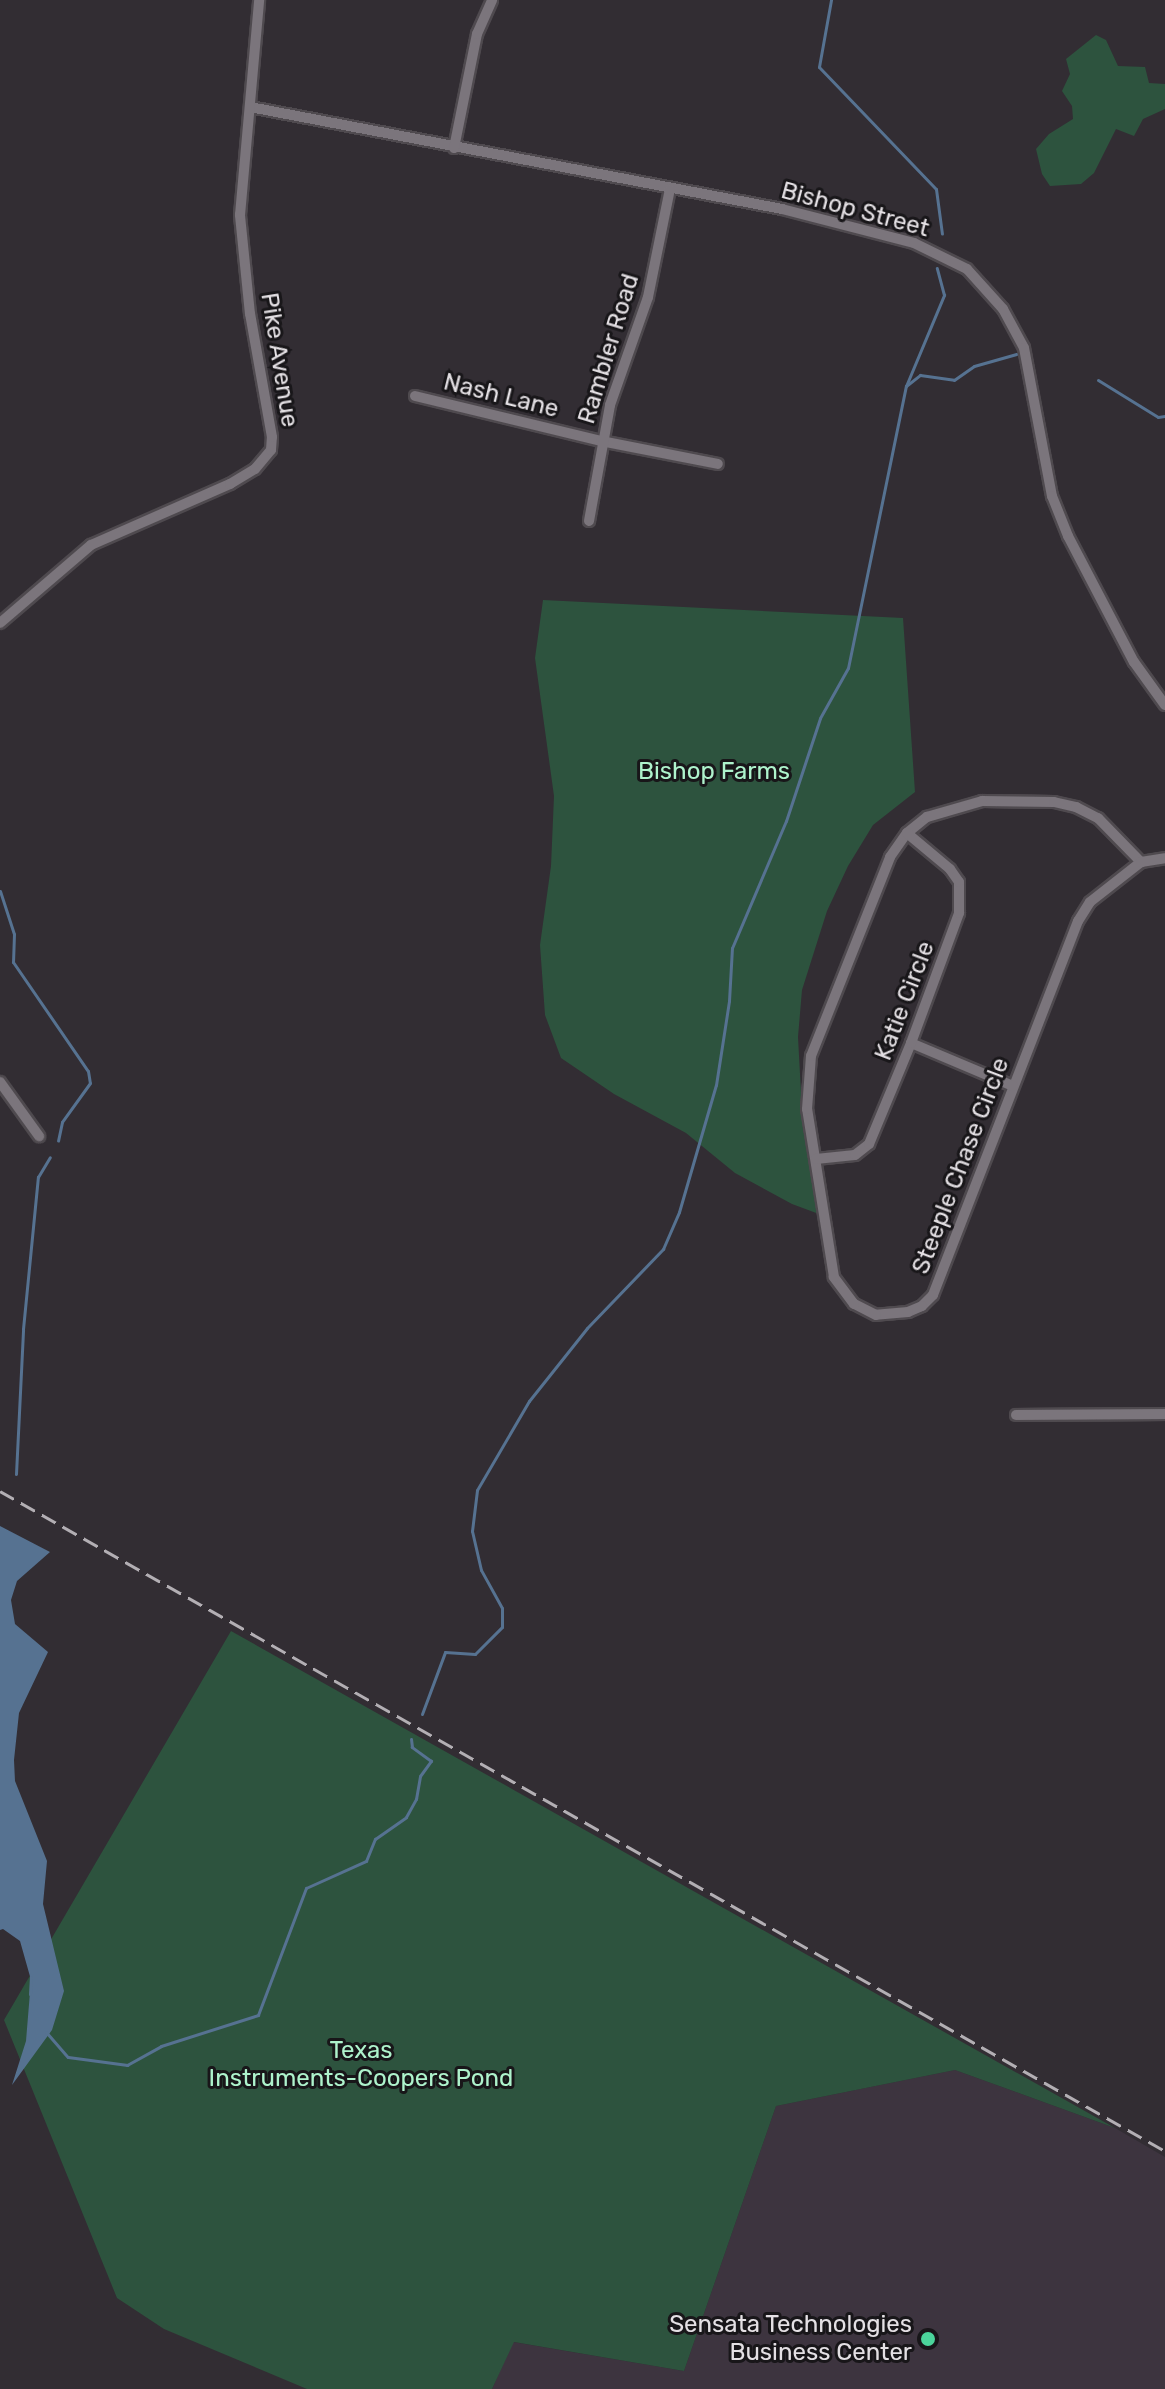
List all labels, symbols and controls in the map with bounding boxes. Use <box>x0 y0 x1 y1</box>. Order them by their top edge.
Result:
street label: Bishop Street <box>778 176 932 244</box>
street label: Rambler Road <box>572 270 646 428</box>
street label: Pike Avenue <box>254 290 304 430</box>
street label: Nash Lane <box>441 368 561 424</box>
park label: Bishop Farms <box>638 758 790 786</box>
street label: Katie Circle <box>869 937 941 1065</box>
street label: Steeple Chase Circle <box>906 1054 1016 1278</box>
park label: Texas Instruments-Coopers Pond <box>209 2037 513 2093</box>
place label: Sensata Technologies Business Center <box>669 2311 912 2367</box>
marker: Sensata Technologies Business Center <box>919 2330 937 2348</box>

